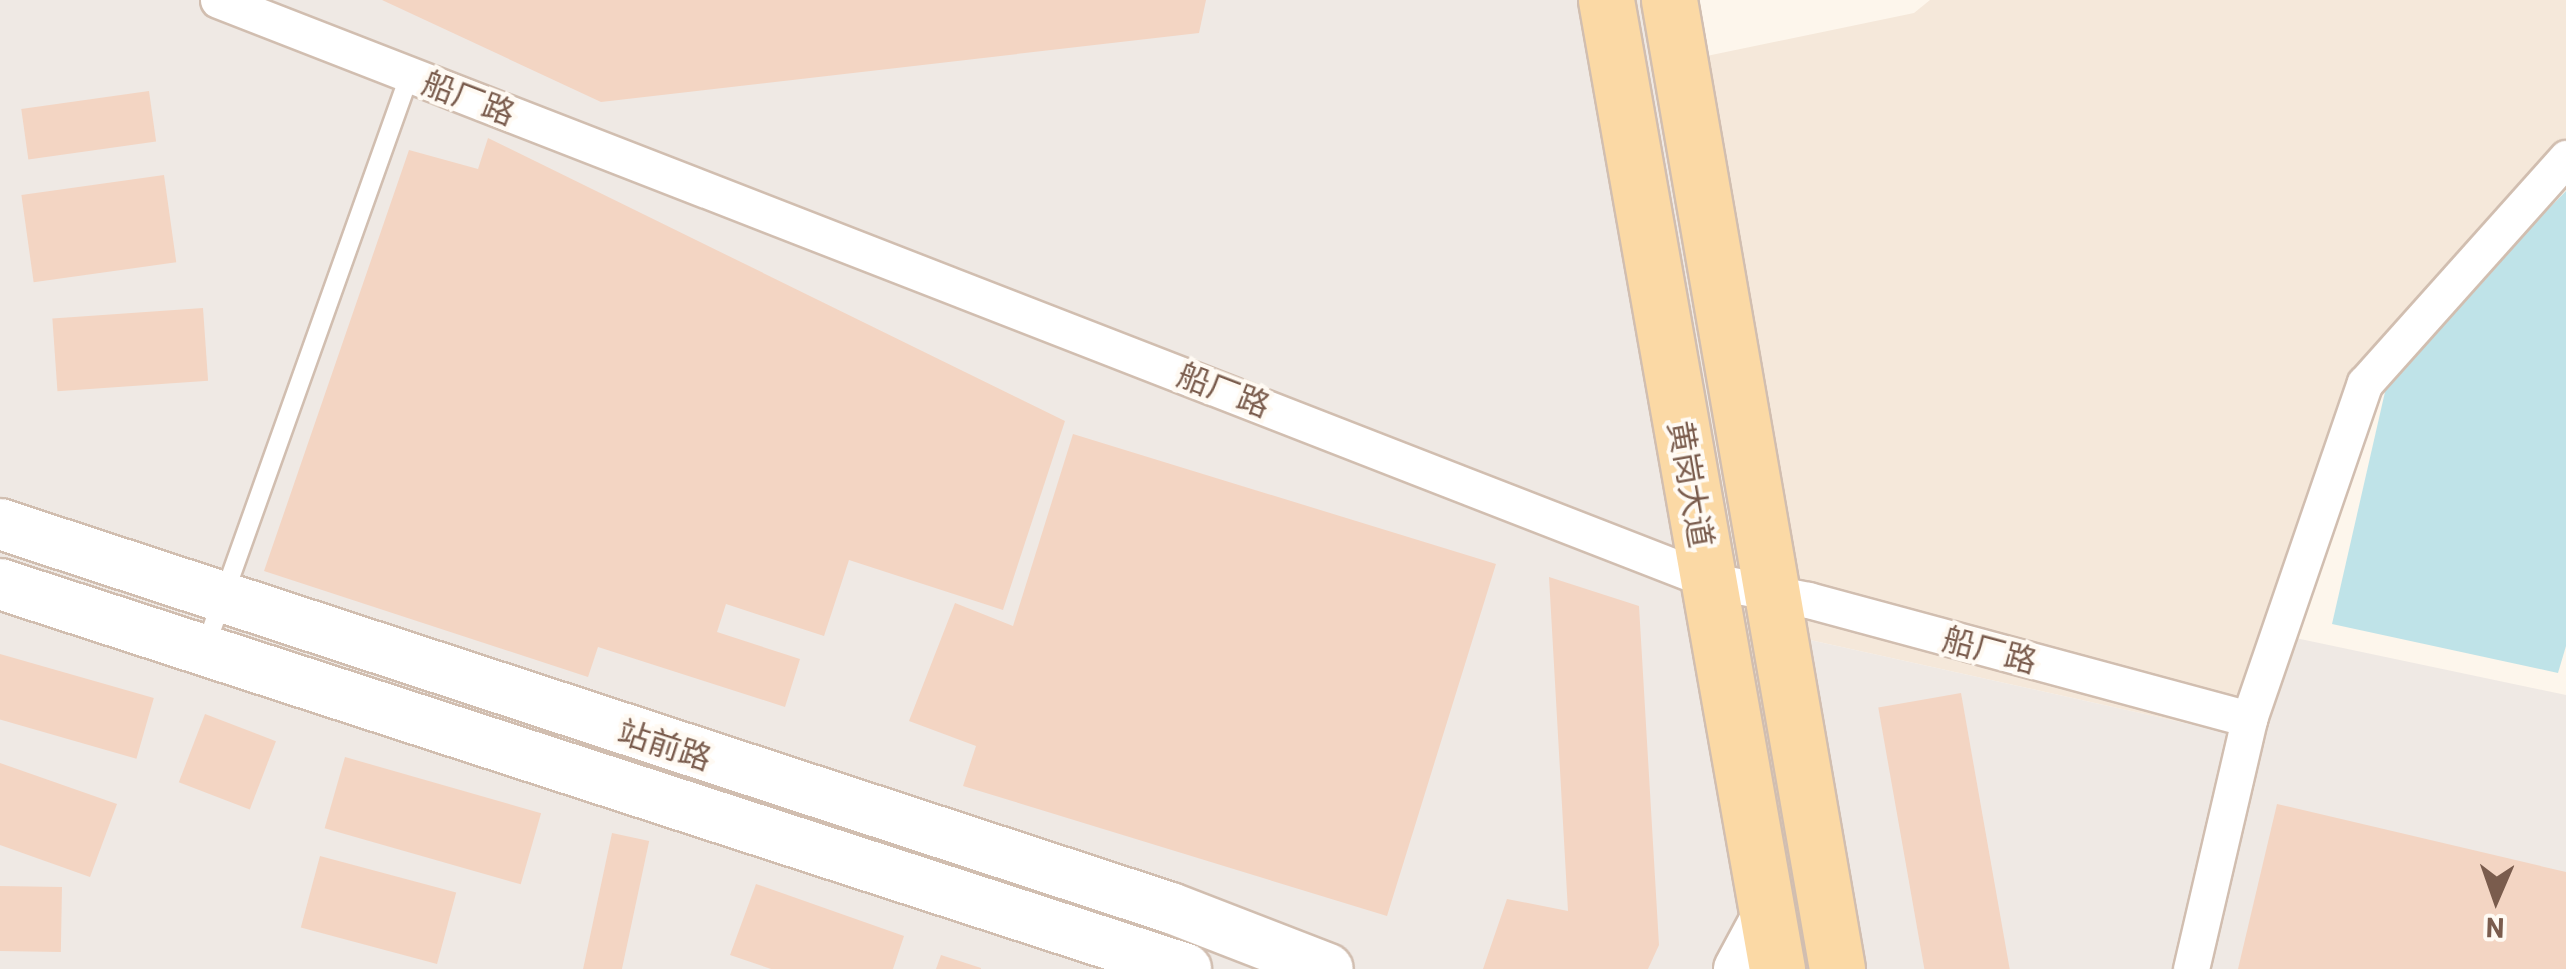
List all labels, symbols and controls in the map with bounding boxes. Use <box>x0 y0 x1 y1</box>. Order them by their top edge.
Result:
street label: 船厂路 <box>417 62 521 132</box>
street label: 船厂路 <box>1172 354 1276 424</box>
street label: 黄岗大道 <box>1662 418 1722 550</box>
street label: 船厂路 <box>1939 618 2041 680</box>
street label: 站前路 <box>613 711 717 777</box>
north arrow <box>2446 849 2546 949</box>
text: N <box>2485 912 2505 946</box>

